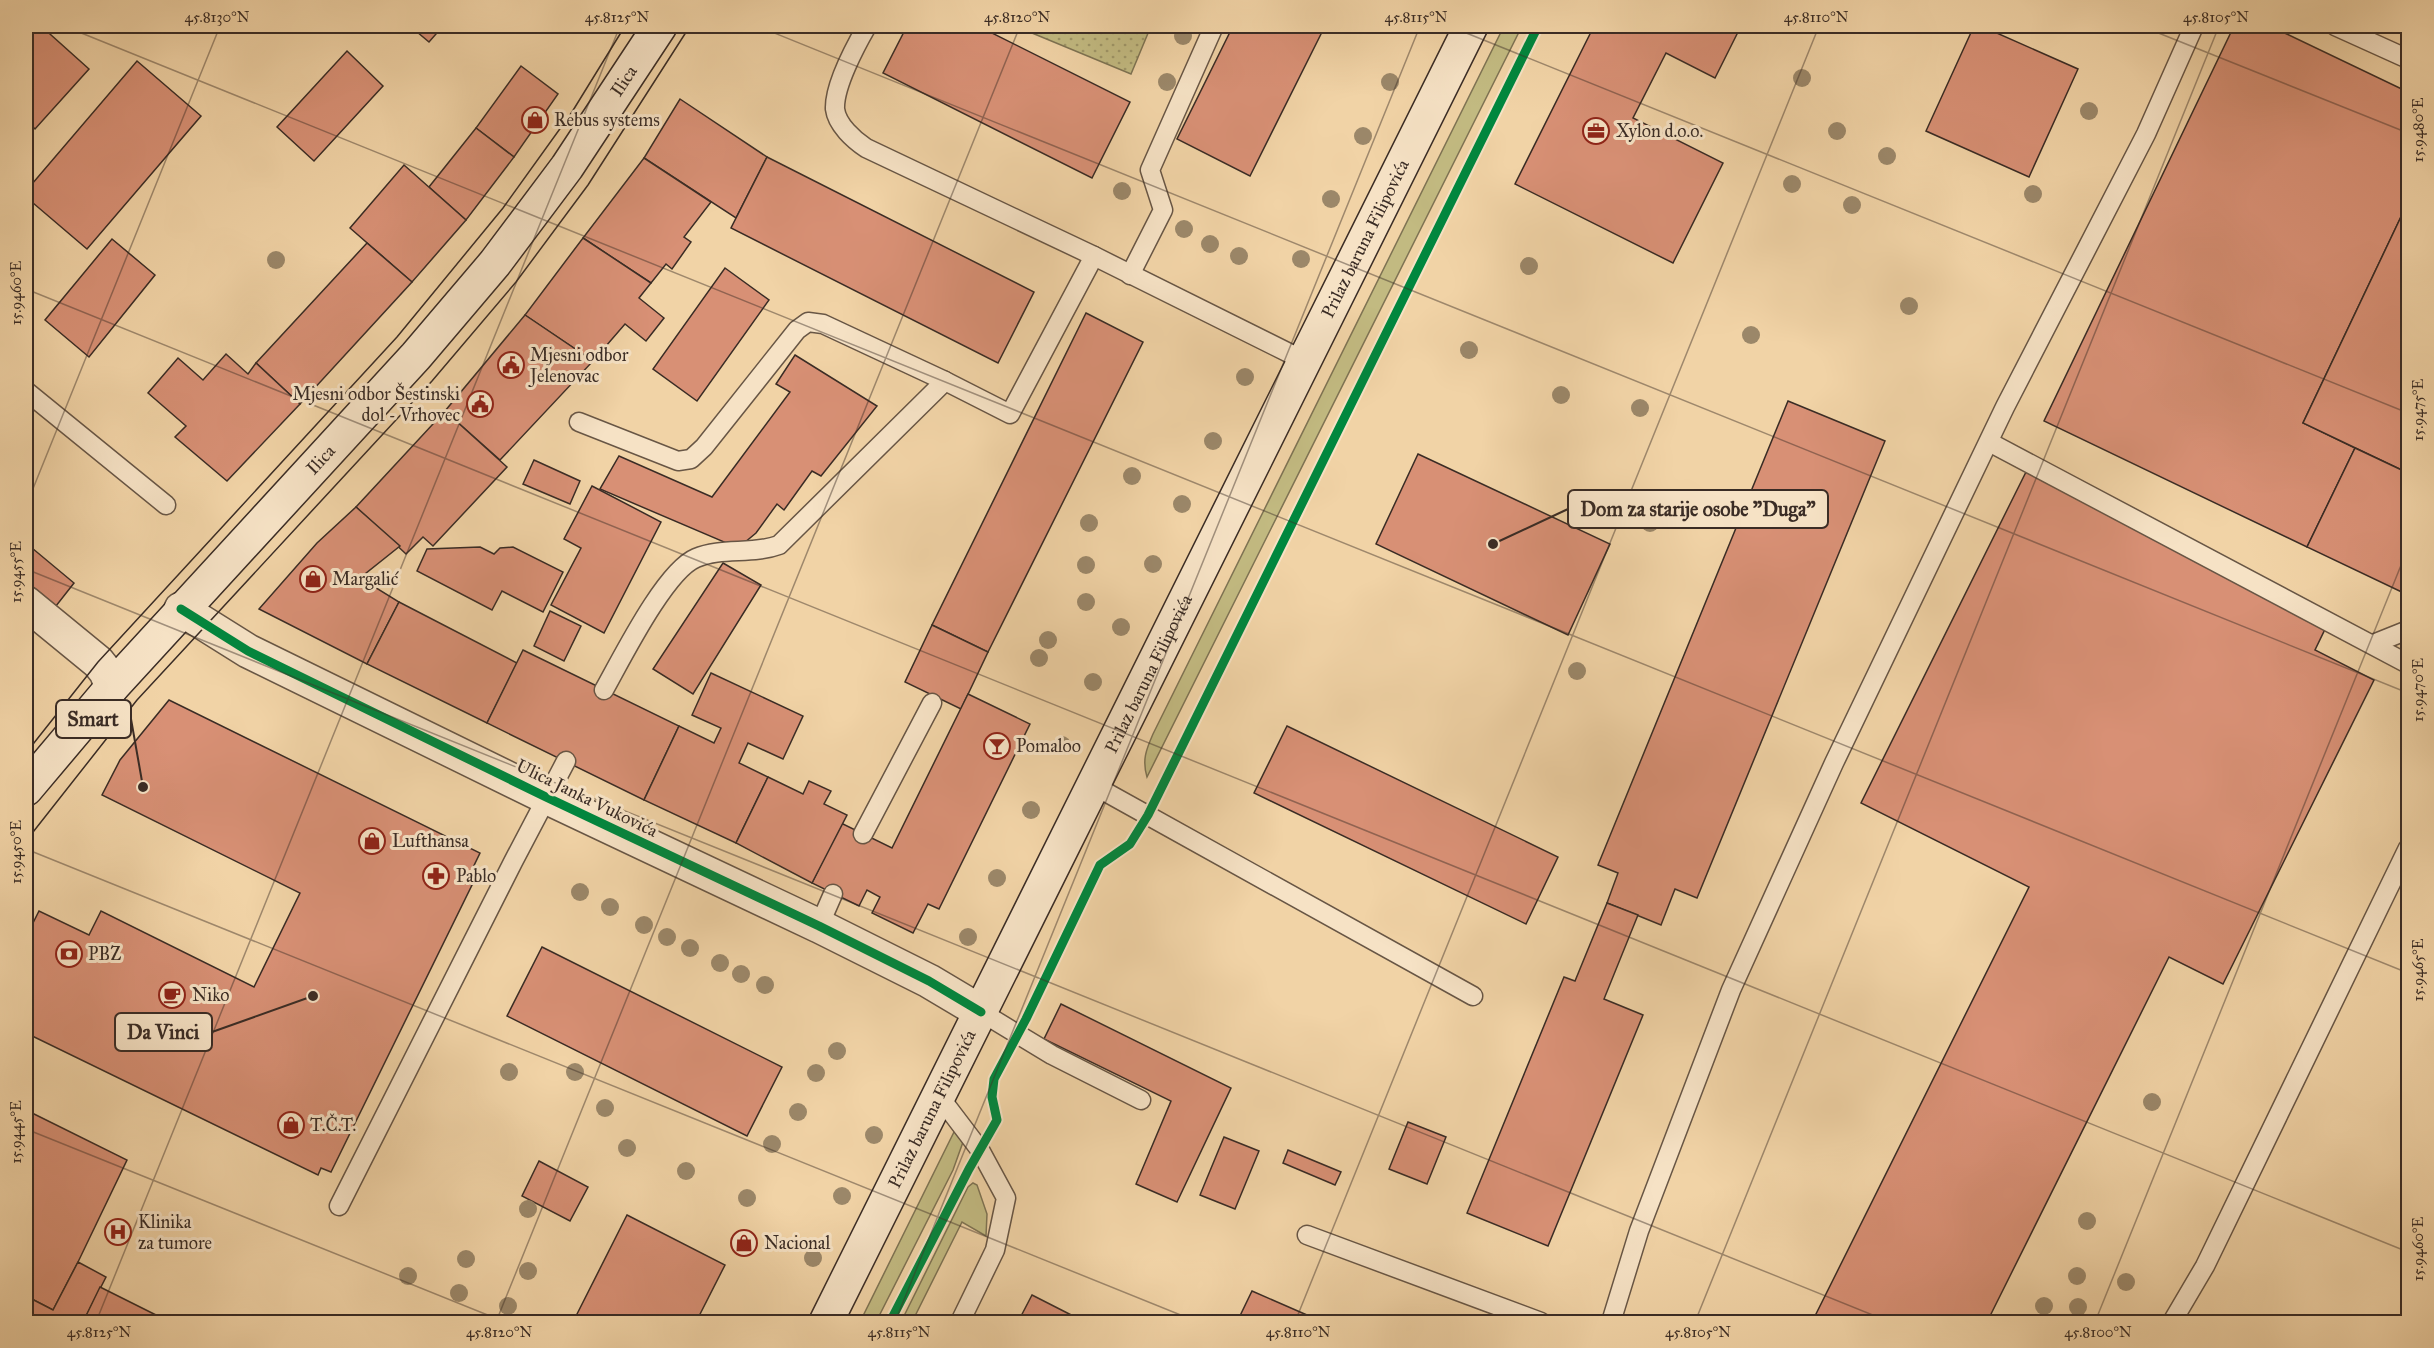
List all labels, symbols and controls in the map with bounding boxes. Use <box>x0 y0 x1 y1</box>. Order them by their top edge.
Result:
text: 45.8130°N <box>185 8 250 26</box>
text: 45.8125°N <box>585 8 649 26</box>
text: 45.8120°N <box>984 8 1050 26</box>
text: 45.8115°N <box>1385 8 1448 26</box>
text: 45.8110°N <box>1784 8 1849 26</box>
text: 45.8105°N <box>2183 8 2249 26</box>
street label: Ilica <box>606 61 642 101</box>
text: 15.9480°E <box>2409 97 2427 162</box>
shop icon: Rebus systems <box>520 105 550 135</box>
place label: Rebus systems <box>554 109 660 131</box>
office icon: Xylon d.o.o. <box>1581 116 1611 146</box>
place label: Xylon d.o.o. <box>1616 120 1703 142</box>
street label: Prilaz baruna Filipovića <box>1316 156 1414 322</box>
text: 15.9460°E <box>7 260 25 325</box>
place label: Mjesni odbor Jelenovac <box>528 344 629 388</box>
public building icon: Mjesni odbor Jelenovac <box>496 350 526 380</box>
text: 15.9475°E <box>2409 379 2427 441</box>
place label: Mjesni odbor Šestinski dol - Vrhovec <box>292 382 460 426</box>
public building icon: Mjesni odbor Šestinski dol - Vrhovec <box>465 389 495 419</box>
street label: Ilica <box>302 440 340 479</box>
callout: Dom za starije osobe "Duga" <box>1568 490 1828 528</box>
text: Dom za starije osobe "Duga" <box>1580 497 1816 522</box>
text: 15.9455°E <box>7 541 25 603</box>
shop icon: Margalić <box>298 564 328 594</box>
place label: Margalić <box>332 568 399 591</box>
street label: Prilaz baruna Filipovića <box>1100 591 1197 757</box>
text: 15.9470°E <box>2409 658 2427 722</box>
callout: Smart <box>56 700 131 738</box>
text: Smart <box>67 707 120 731</box>
bar icon: Pomaloo <box>982 731 1012 761</box>
place label: Pomaloo <box>1016 735 1081 757</box>
street label: Ulica Janka Vukovića <box>512 754 662 843</box>
text: 15.9450°E <box>7 820 25 884</box>
shop icon: Lufthansa <box>357 826 387 856</box>
place label: Lufthansa <box>392 830 469 852</box>
pharmacy icon: Pablo <box>421 861 451 891</box>
place label: Pablo <box>456 865 496 887</box>
text: 15.9465°E <box>2409 938 2427 1001</box>
bank icon: PBZ <box>54 939 84 969</box>
place label: PBZ <box>88 943 121 965</box>
cafe icon: Niko <box>157 980 187 1010</box>
place label: Niko <box>192 984 230 1006</box>
callout: Da Vinci <box>115 1013 212 1051</box>
text: Da Vinci <box>127 1020 200 1044</box>
street label: Prilaz baruna Filipovića <box>883 1026 981 1192</box>
text: 15.9445°E <box>7 1100 25 1164</box>
shop icon: T.Č.T. <box>276 1110 306 1140</box>
place label: T.Č.T. <box>310 1113 356 1136</box>
place label: Klinika za tumore <box>138 1211 212 1254</box>
text: 15.9460°E <box>2409 1216 2427 1281</box>
hospital icon: Klinika za tumore <box>103 1217 133 1247</box>
shop icon: Nacional <box>729 1228 759 1258</box>
place label: Nacional <box>764 1232 830 1254</box>
text: 45.8125°N <box>67 1323 131 1341</box>
text: 45.8120°N <box>466 1323 532 1341</box>
text: 45.8115°N <box>868 1323 931 1341</box>
text: 45.8110°N <box>1266 1323 1331 1341</box>
text: 45.8105°N <box>1665 1323 1731 1341</box>
text: 45.8100°N <box>2064 1323 2132 1341</box>

